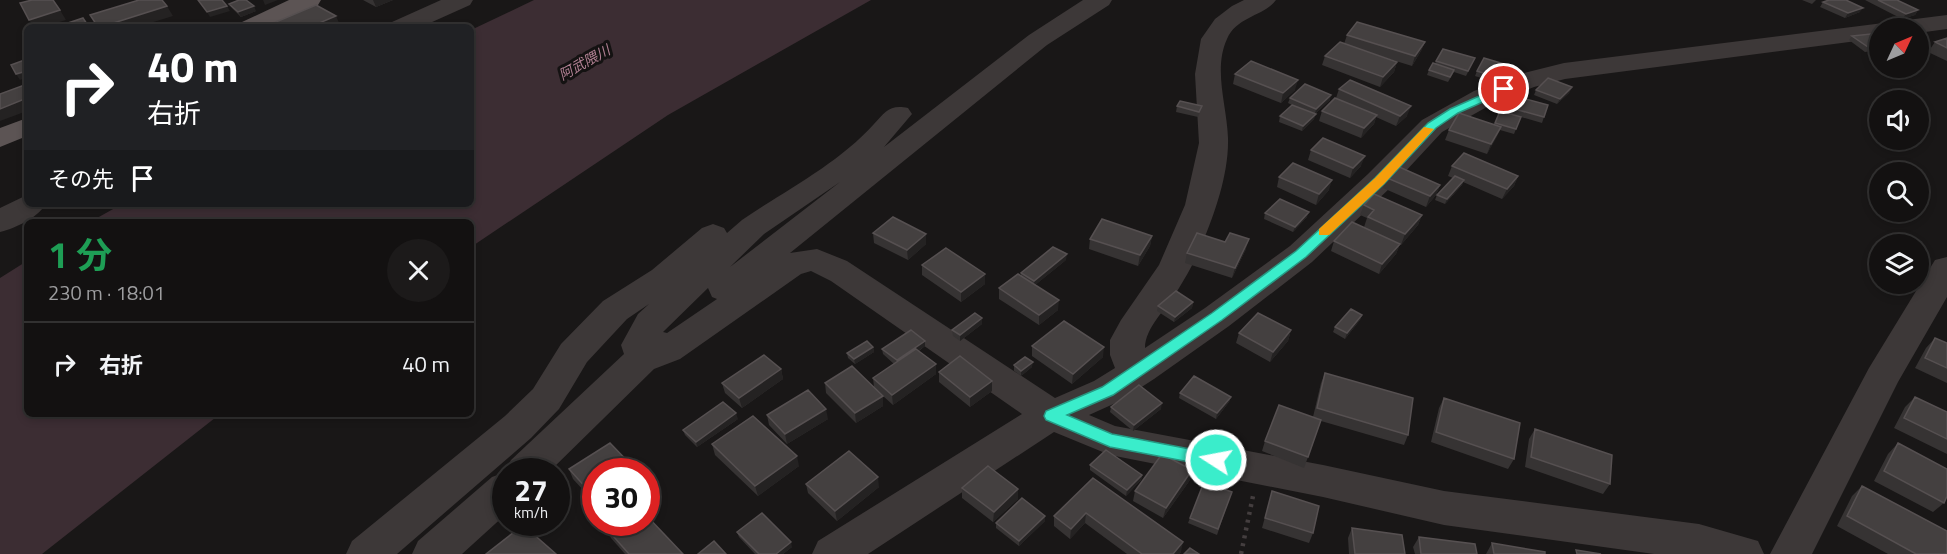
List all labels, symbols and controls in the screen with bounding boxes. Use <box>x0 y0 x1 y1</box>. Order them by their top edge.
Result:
north arrow <box>1869 18 1929 78</box>
map controls <box>1869 18 1929 294</box>
text: 40 m <box>147 34 239 98</box>
water label: 阿武隈川 <box>554 38 615 85</box>
icon: right <box>48 48 126 126</box>
pin <box>1478 63 1529 114</box>
icon: arrive <box>1487 72 1520 105</box>
button: sound <box>1869 90 1929 150</box>
text: 右折 <box>147 92 201 133</box>
text: その先 <box>48 162 114 196</box>
icon: arrive <box>126 162 159 195</box>
button: search <box>1869 162 1929 222</box>
text: 1 分 <box>48 227 112 282</box>
button: layers <box>1869 234 1929 294</box>
button: close <box>387 239 450 302</box>
text: 230 m · 18:01 <box>48 277 165 308</box>
text: 40 m <box>402 347 450 381</box>
icon: right <box>48 348 81 381</box>
text: 右折 <box>99 348 143 382</box>
position arrow <box>1184 428 1248 492</box>
speed limit sign: 30 <box>582 458 660 536</box>
text: 27 <box>514 467 548 513</box>
text: km/h <box>514 501 548 524</box>

